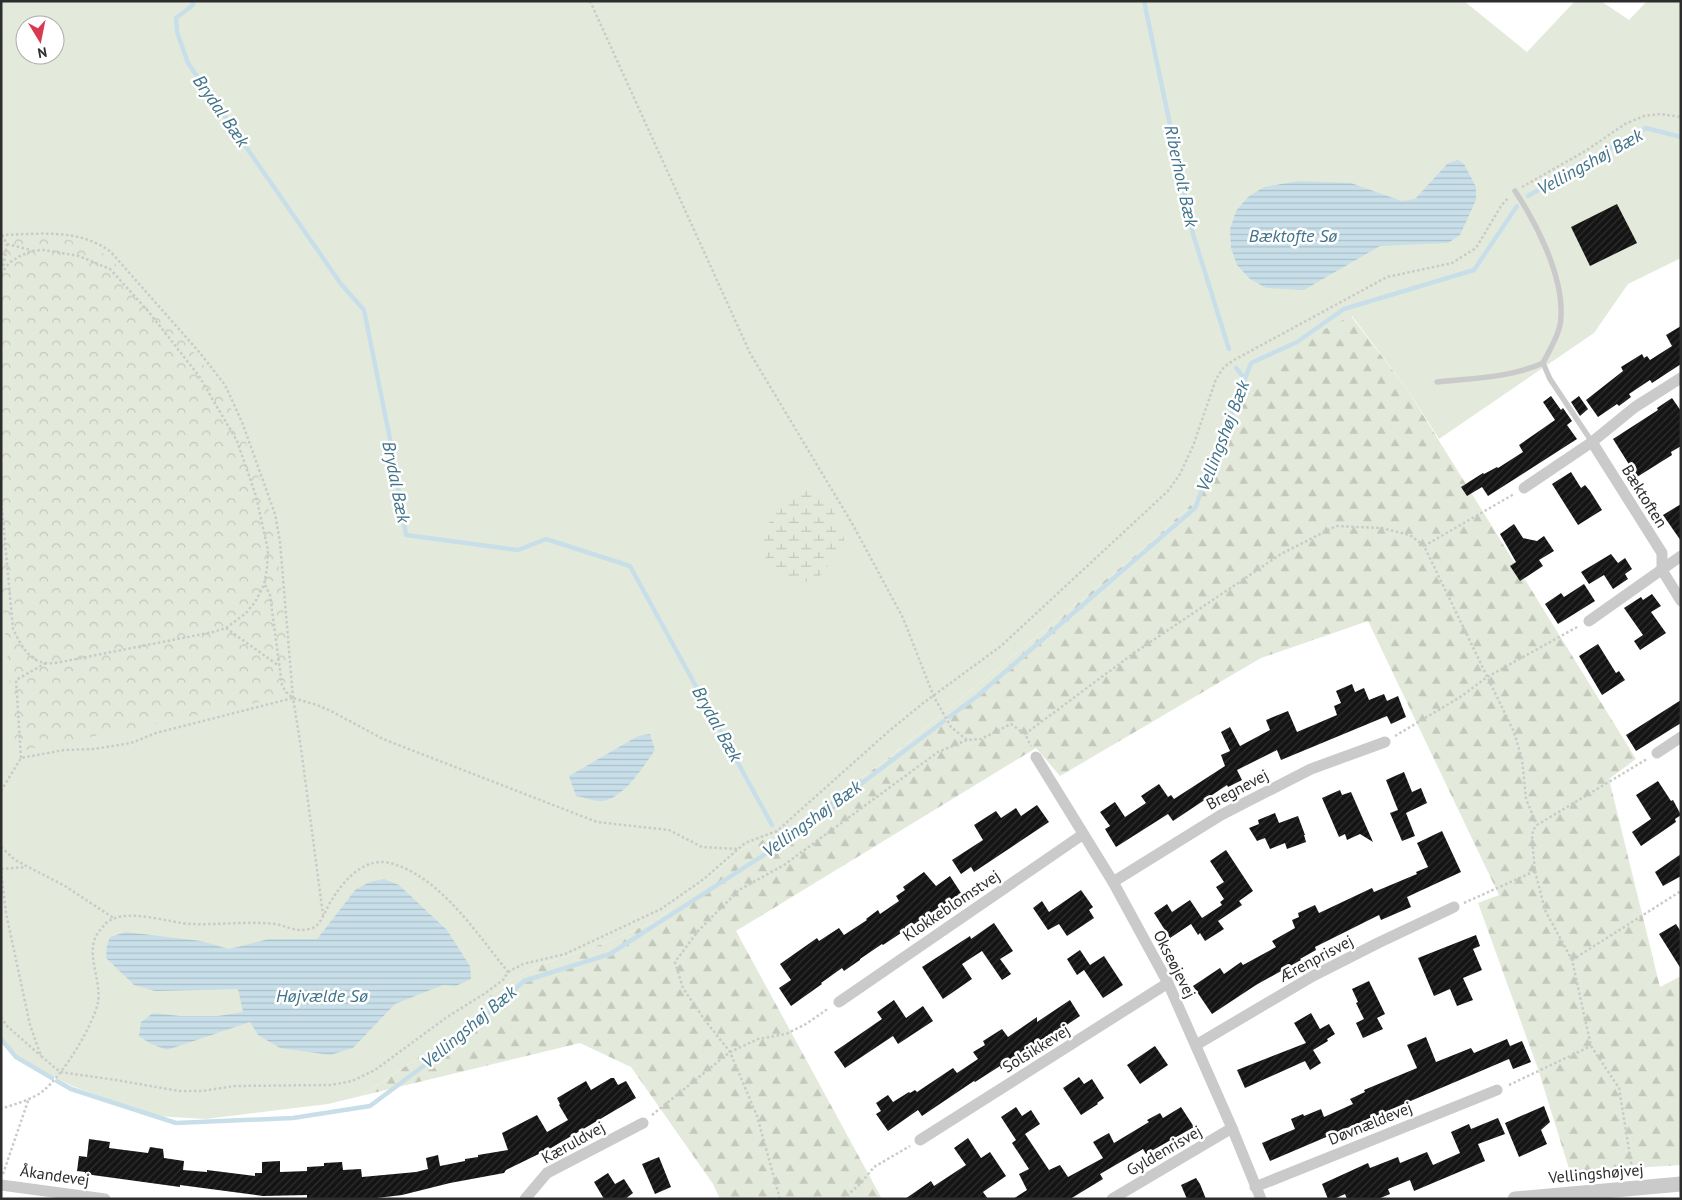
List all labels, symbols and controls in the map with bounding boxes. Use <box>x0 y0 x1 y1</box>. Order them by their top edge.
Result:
north arrow <box>15 15 65 65</box>
text: N <box>36 43 48 62</box>
water label: Brydal Bæk <box>188 70 255 152</box>
water label: Riberholt Bæk <box>1159 123 1204 230</box>
water label: Vellingshøj Bæk <box>1533 123 1647 200</box>
water label: Bæktofte Sø <box>1249 224 1337 247</box>
water label: Vellingshøj Bæk <box>1191 376 1255 495</box>
water label: Brydal Bæk <box>377 439 416 526</box>
street label: Bæktoften <box>1618 461 1672 531</box>
water label: Brydal Bæk <box>687 682 748 766</box>
street label: Bregnevej <box>1202 764 1272 814</box>
water label: Vellingshøj Bæk <box>758 774 866 862</box>
street label: Klokkeblomstvej <box>898 865 1004 945</box>
street label: Okseøjevej <box>1149 927 1201 1001</box>
street label: Ærenprisvej <box>1275 930 1356 986</box>
water label: Vellingshøj Bæk <box>417 980 522 1073</box>
water label: Højvælde Sø <box>276 984 368 1007</box>
street label: Solsikkevej <box>999 1019 1073 1077</box>
street label: Døvnældevej <box>1325 1097 1415 1149</box>
street label: Kæruldvej <box>538 1116 608 1168</box>
street label: Gyldenrisvej <box>1123 1120 1205 1180</box>
street label: Vellingshøjvej <box>1547 1159 1644 1187</box>
street label: Åkandevej <box>19 1160 91 1190</box>

